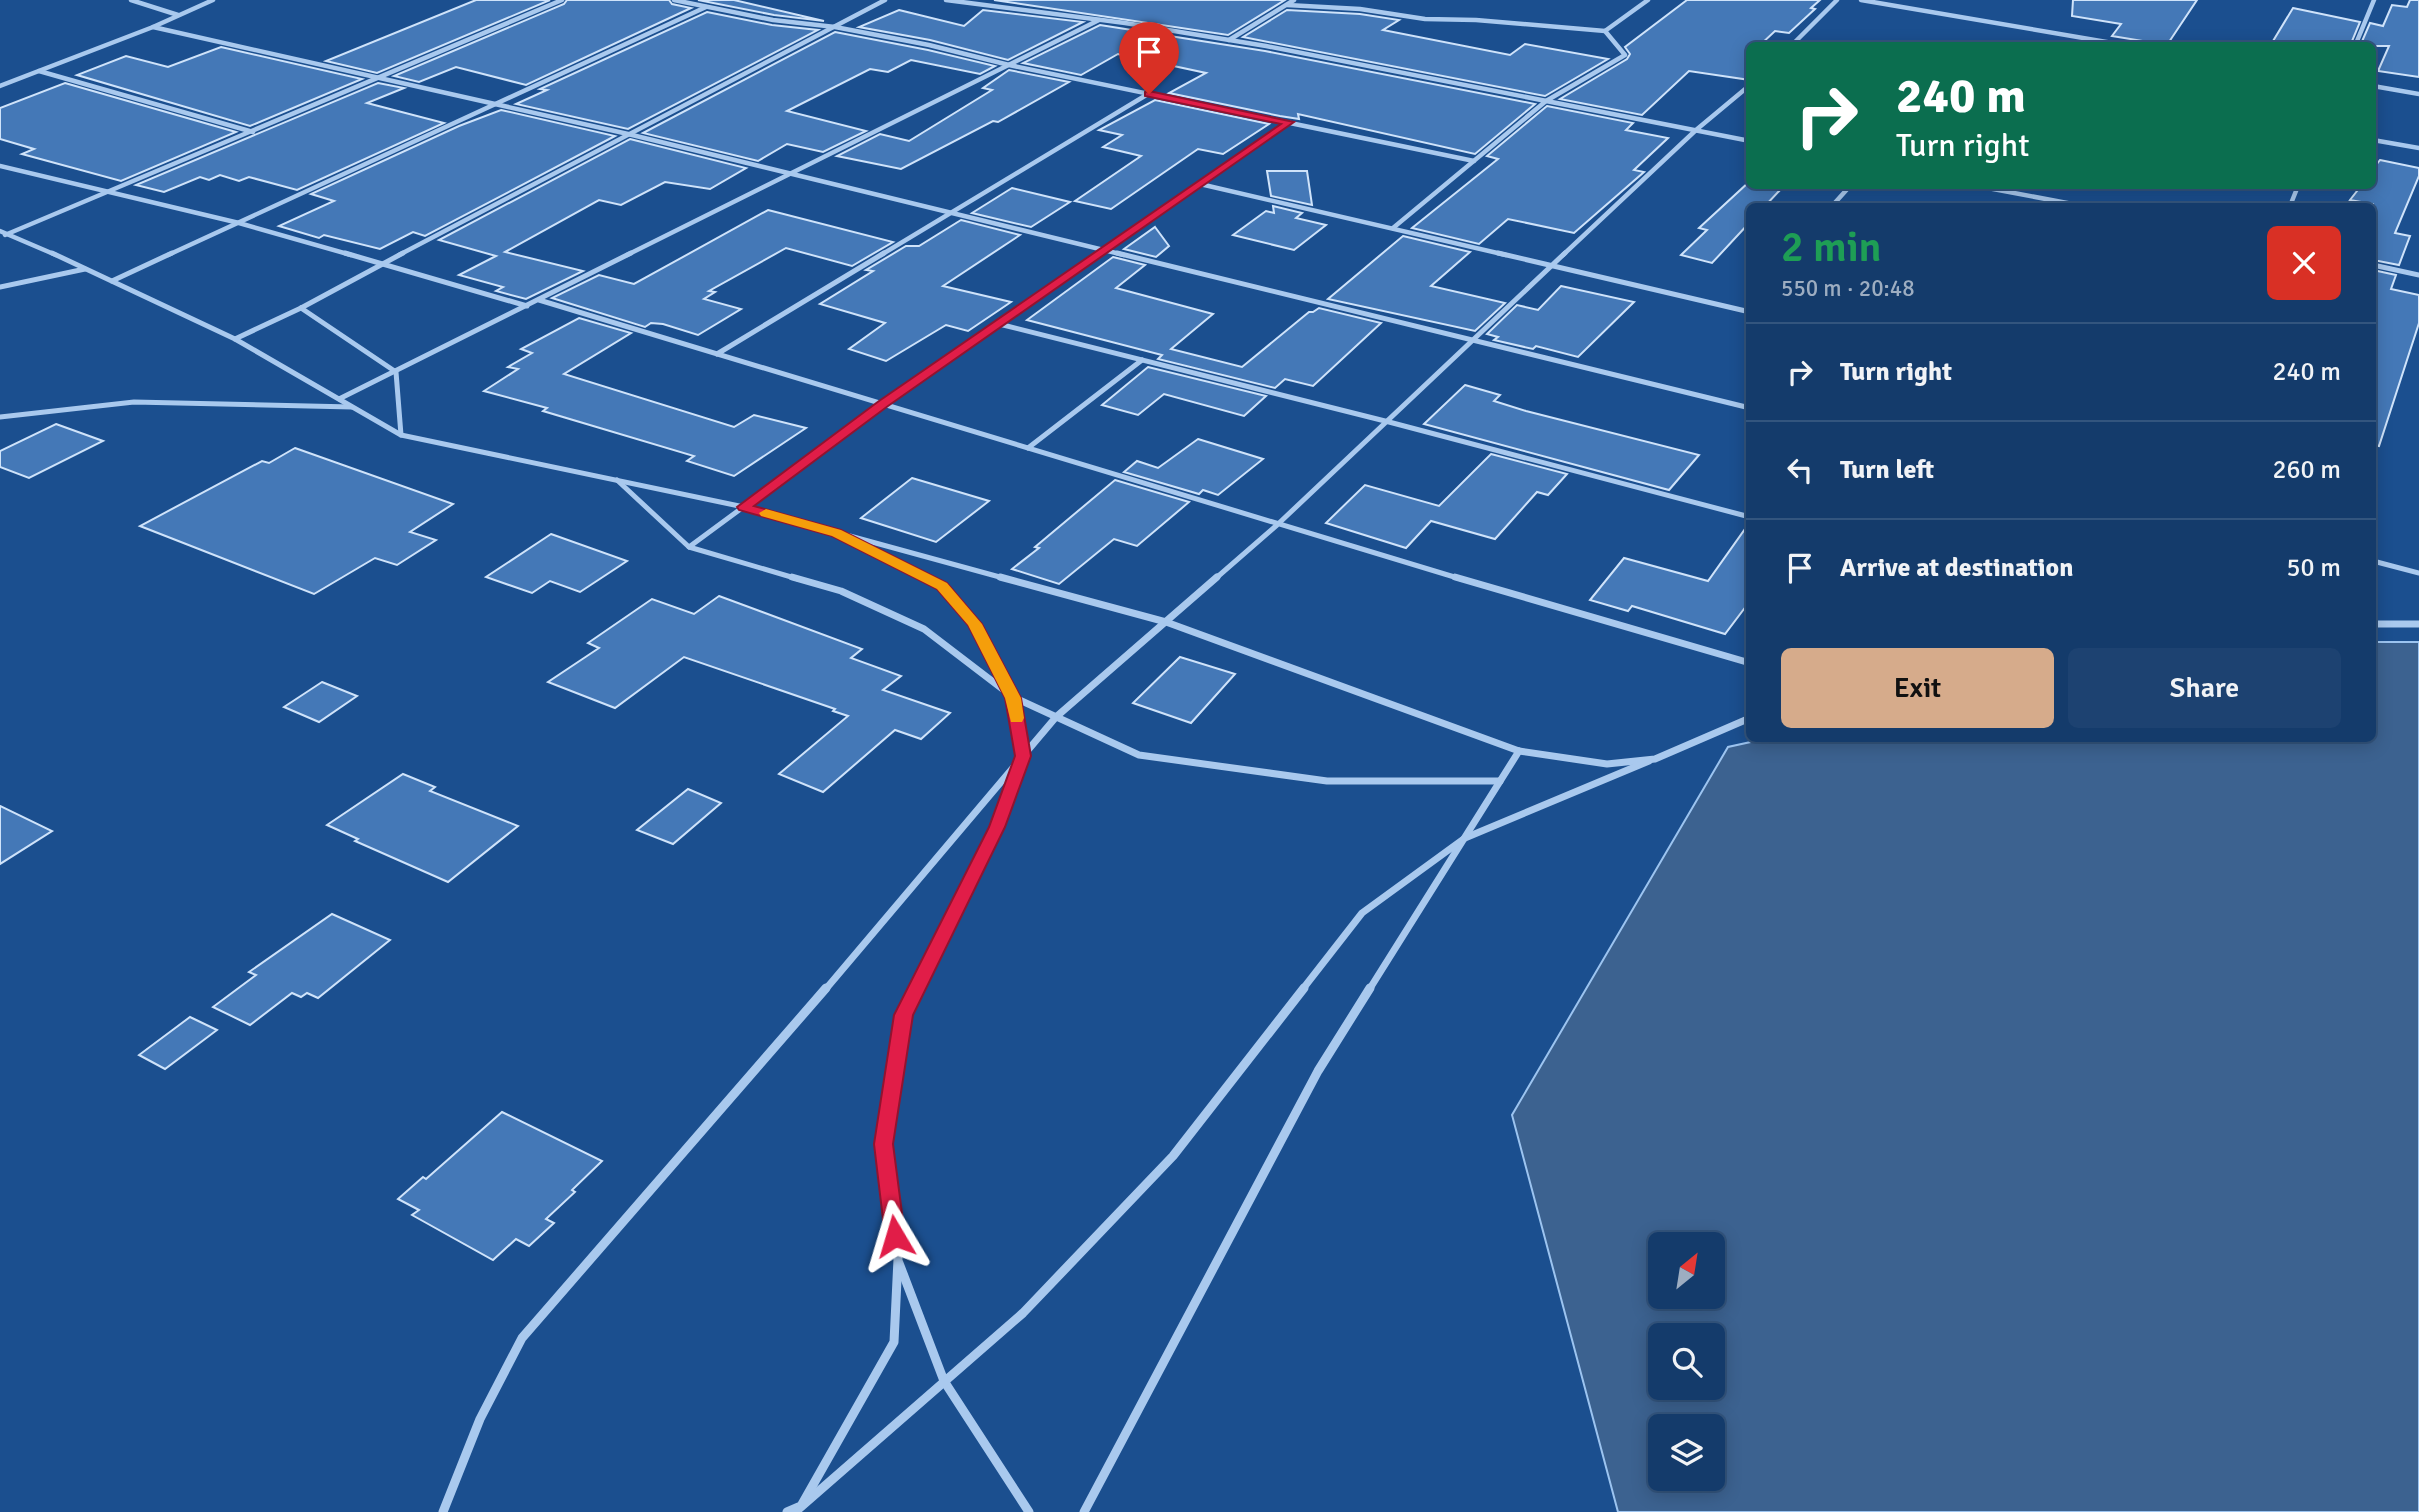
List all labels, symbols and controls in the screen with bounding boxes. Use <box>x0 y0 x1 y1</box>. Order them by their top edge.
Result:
pin <box>1119 22 1179 94</box>
icon: arrive <box>1130 33 1168 71</box>
text: 240 m <box>1896 66 2026 126</box>
icon: right <box>1781 70 1872 161</box>
text: Turn right <box>1896 126 2029 165</box>
text: 2 min <box>1781 222 1882 273</box>
button: close <box>2267 226 2341 300</box>
text: 550 m · 20:48 <box>1781 274 1915 303</box>
icon: right <box>1781 353 1819 391</box>
text: Turn right <box>1840 356 1952 388</box>
text: 240 m <box>2272 356 2341 388</box>
icon: left <box>1781 451 1819 489</box>
text: Turn left <box>1840 454 1934 486</box>
text: 260 m <box>2272 454 2341 486</box>
icon: arrive <box>1781 549 1819 587</box>
text: Arrive at destination <box>1840 552 2073 584</box>
text: 50 m <box>2286 552 2341 584</box>
button: Exit <box>1781 648 2054 728</box>
button: Share <box>2068 648 2341 728</box>
position arrow <box>858 1199 932 1273</box>
north arrow <box>1648 1232 1726 1309</box>
map controls <box>1648 1232 1725 1491</box>
button: search <box>1648 1323 1725 1400</box>
button: layers <box>1648 1414 1725 1491</box>

